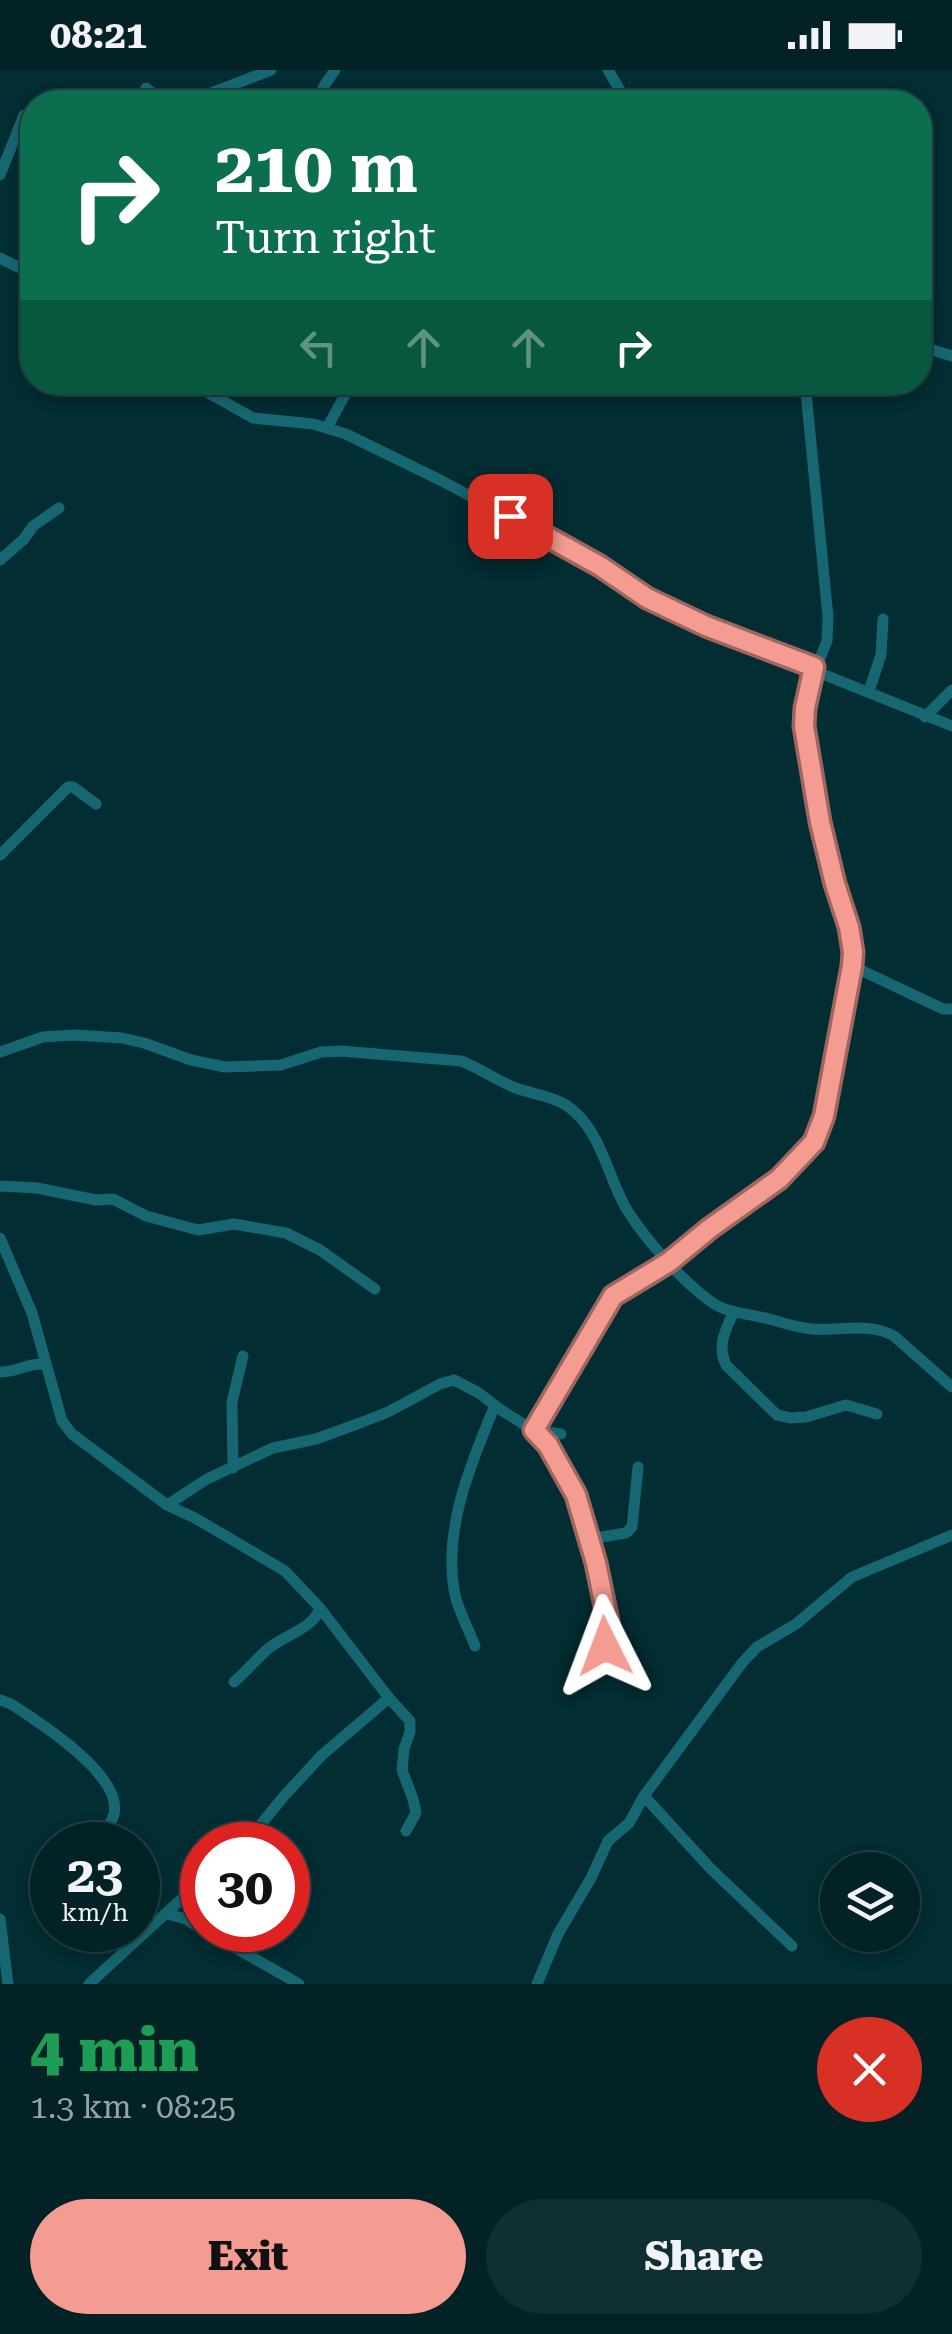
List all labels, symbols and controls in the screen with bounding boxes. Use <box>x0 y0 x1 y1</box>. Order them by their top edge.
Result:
text: 08:21 <box>50 13 147 57</box>
text: 210 m <box>215 127 418 209</box>
icon: right <box>50 130 180 260</box>
text: Turn right <box>215 211 436 264</box>
icon: left <box>291 320 346 375</box>
icon: ahead <box>396 320 451 375</box>
icon: ahead <box>501 320 556 375</box>
icon: right <box>606 320 661 375</box>
pin <box>468 474 553 559</box>
icon: arrive <box>483 489 538 544</box>
position arrow <box>553 1594 657 1698</box>
speed limit sign: 30 <box>180 1822 310 1952</box>
text: 23 <box>67 1846 123 1904</box>
map controls <box>820 1852 920 1952</box>
button: layers <box>820 1852 920 1952</box>
text: km/h <box>62 1898 128 1927</box>
text: 4 min <box>30 2015 199 2086</box>
button: close <box>817 2017 922 2122</box>
text: 1.3 km · 08:25 <box>30 2088 236 2126</box>
button: Exit <box>30 2199 466 2314</box>
button: Share <box>486 2199 922 2314</box>

